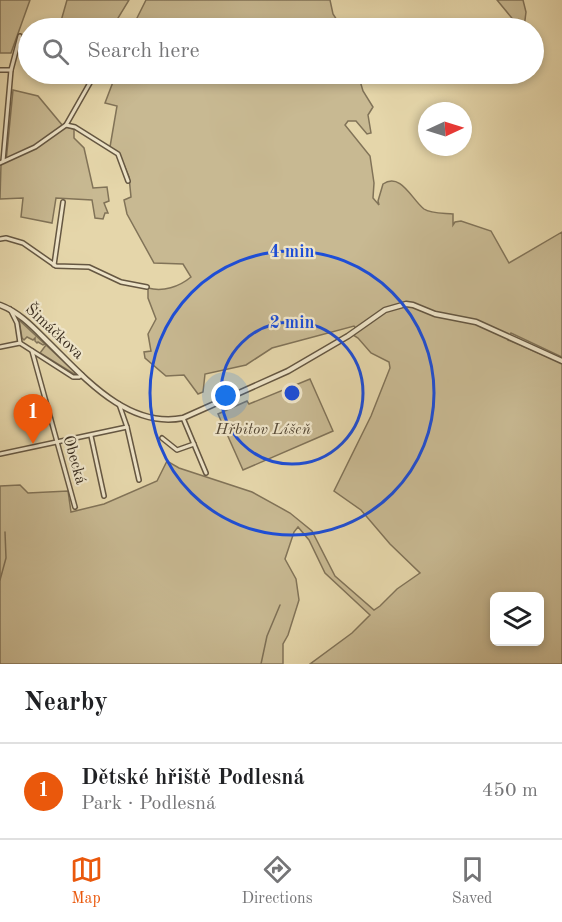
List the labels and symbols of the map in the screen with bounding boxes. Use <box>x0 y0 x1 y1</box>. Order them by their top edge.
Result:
north arrow <box>418 102 472 156</box>
text: 4 min <box>269 243 315 261</box>
street label: Šimáčkova <box>22 298 90 363</box>
text: 2 min <box>269 314 315 332</box>
your location <box>211 381 240 410</box>
centre of rings <box>282 383 302 403</box>
pin: 1 <box>14 394 52 444</box>
park label: Hřbitov Líšeň <box>214 422 311 438</box>
street label: Obecká <box>59 434 89 486</box>

